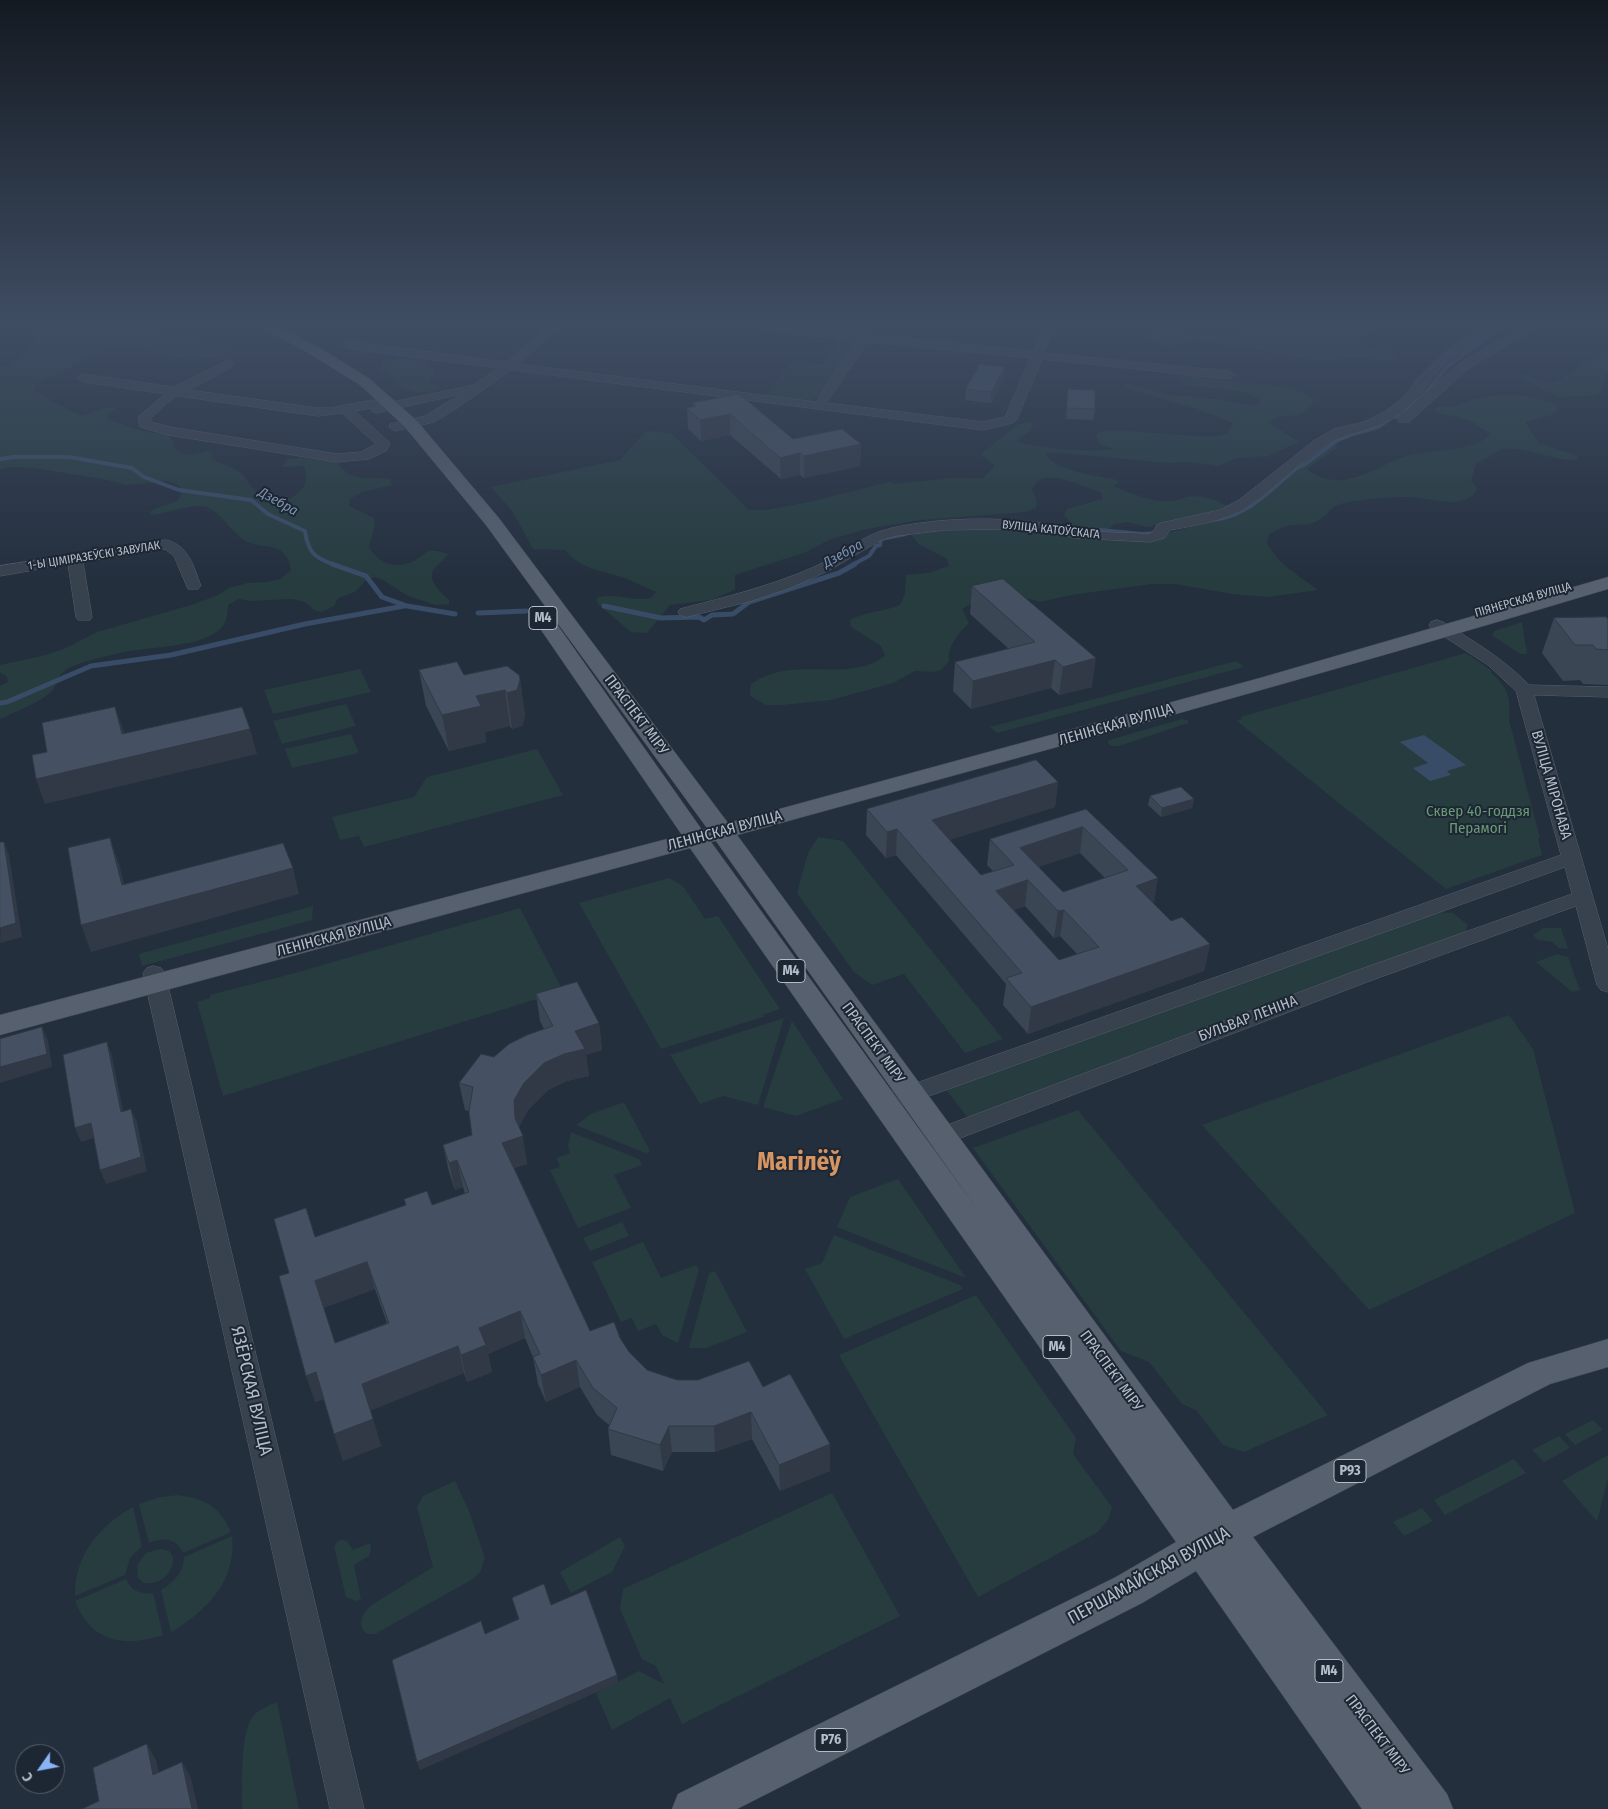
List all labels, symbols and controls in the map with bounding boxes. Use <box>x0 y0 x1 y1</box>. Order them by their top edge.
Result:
water label: Дзебра <box>255 484 301 520</box>
street label: ВУЛІЦА КАТОЎСКАГА <box>1001 518 1101 542</box>
water label: Дзебра <box>820 536 866 572</box>
street label: 1-Ы ЦІМІРАЗЕЎСКІ ЗАВУЛАК <box>27 538 161 574</box>
street label: ПІЯНЕРСКАЯ ВУЛІЦА <box>1473 579 1573 621</box>
road number: М4 <box>529 606 557 630</box>
street label: ПРАСПЕКТ МІРУ <box>600 672 672 758</box>
street label: ЛЕНІНСКАЯ ВУЛІЦА <box>1057 700 1175 750</box>
street label: ВУЛІЦА МІРОНАВА <box>1527 728 1575 842</box>
park label: Сквер 40-годдзя Перамогі <box>1426 803 1530 838</box>
street label: ЛЕНІНСКАЯ ВУЛІЦА <box>666 807 784 855</box>
street label: ЛЕНІНСКАЯ ВУЛІЦА <box>275 913 393 961</box>
road number: М4 <box>777 959 805 982</box>
street label: БУЛЬВАР ЛЕНІНА <box>1196 992 1300 1046</box>
street label: ПРАСПЕКТ МІРУ <box>838 999 908 1087</box>
district label: Магілёў <box>757 1148 841 1178</box>
street label: ЯЗЁРСКАЯ ВУЛІЦА <box>226 1324 276 1458</box>
street label: ПРАСПЕКТ МІРУ <box>1076 1327 1146 1415</box>
road number: М4 <box>1043 1335 1071 1358</box>
road number: Р93 <box>1334 1460 1366 1482</box>
street label: ПЕРШАМАЙСКАЯ ВУЛІЦА <box>1064 1522 1234 1630</box>
road number: М4 <box>1315 1660 1343 1682</box>
street label: ПРАСПЕКТ МІРУ <box>1341 1692 1413 1778</box>
road number: Р76 <box>815 1728 847 1752</box>
north arrow <box>15 1744 65 1794</box>
text: С <box>19 1769 37 1785</box>

